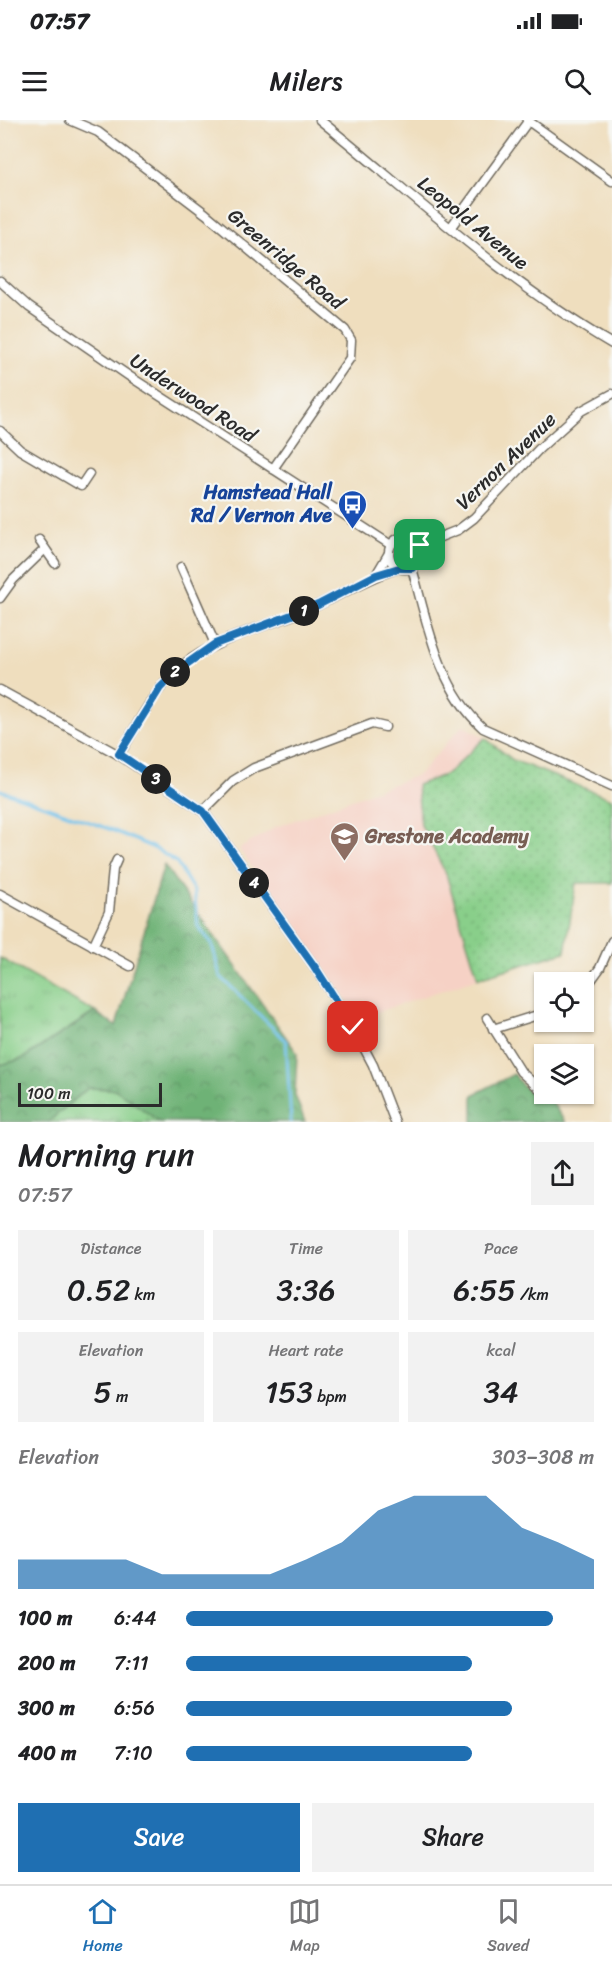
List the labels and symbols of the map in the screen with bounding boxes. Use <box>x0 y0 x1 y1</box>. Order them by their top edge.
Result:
street label: Leopold Avenue <box>409 167 537 279</box>
street label: Greenridge Road <box>219 199 354 320</box>
street label: Underwood Road <box>122 344 265 453</box>
street label: Vernon Avenue <box>447 403 565 519</box>
place label: Hamstead Hall Rd / Vernon Ave <box>190 475 333 533</box>
bus stop icon: Hamstead Hall Rd / Vernon Ave <box>337 488 369 530</box>
pin <box>394 519 445 570</box>
pin: 1 <box>289 596 319 626</box>
pin: 2 <box>160 657 190 687</box>
pin: 3 <box>141 764 171 794</box>
place label: Grestone Academy <box>364 819 529 854</box>
school or university icon: Grestone Academy <box>328 820 360 862</box>
pin: 4 <box>239 868 269 898</box>
pin <box>327 1001 378 1052</box>
scale bar <box>18 1080 162 1108</box>

